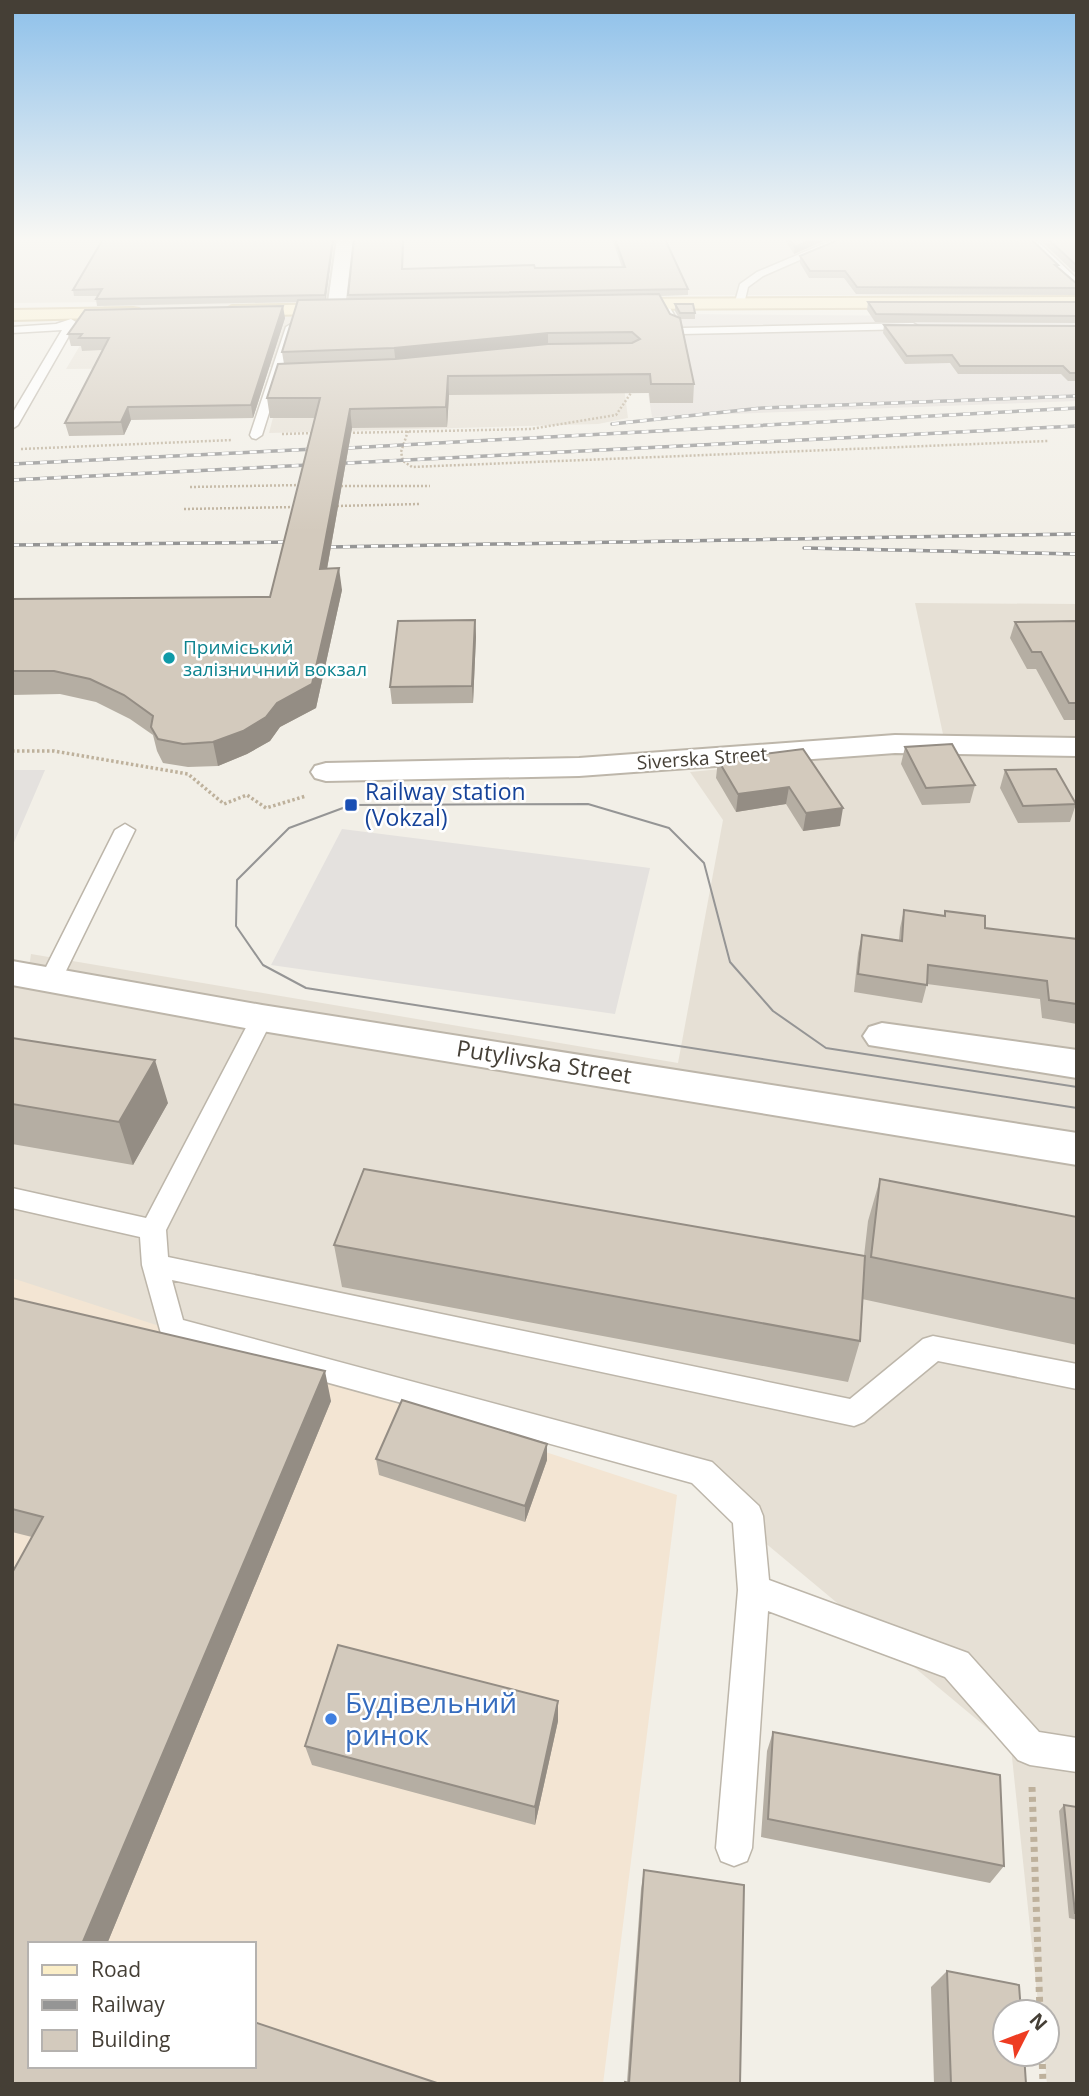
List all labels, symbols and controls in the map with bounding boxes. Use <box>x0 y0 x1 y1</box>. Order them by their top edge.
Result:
place label: Приміський залізничний вокзал <box>183 634 367 682</box>
marker: Приміський залізничний вокзал <box>161 650 177 666</box>
street label: Siverska Street <box>636 740 768 776</box>
place label: Railway station (Vokzal) <box>365 775 526 833</box>
marker: Railway station (Vokzal) <box>343 797 359 813</box>
street label: Putylivska Street <box>454 1031 634 1091</box>
place label: Будівельний ринок <box>345 1683 517 1753</box>
marker: Будівельний ринок <box>323 1711 339 1727</box>
legend <box>28 1942 256 2068</box>
text: Road <box>91 1955 141 1983</box>
text: Railway <box>91 1990 165 2018</box>
north arrow <box>991 1998 1061 2068</box>
text: N <box>1024 2007 1053 2036</box>
text: Building <box>91 2025 170 2053</box>

